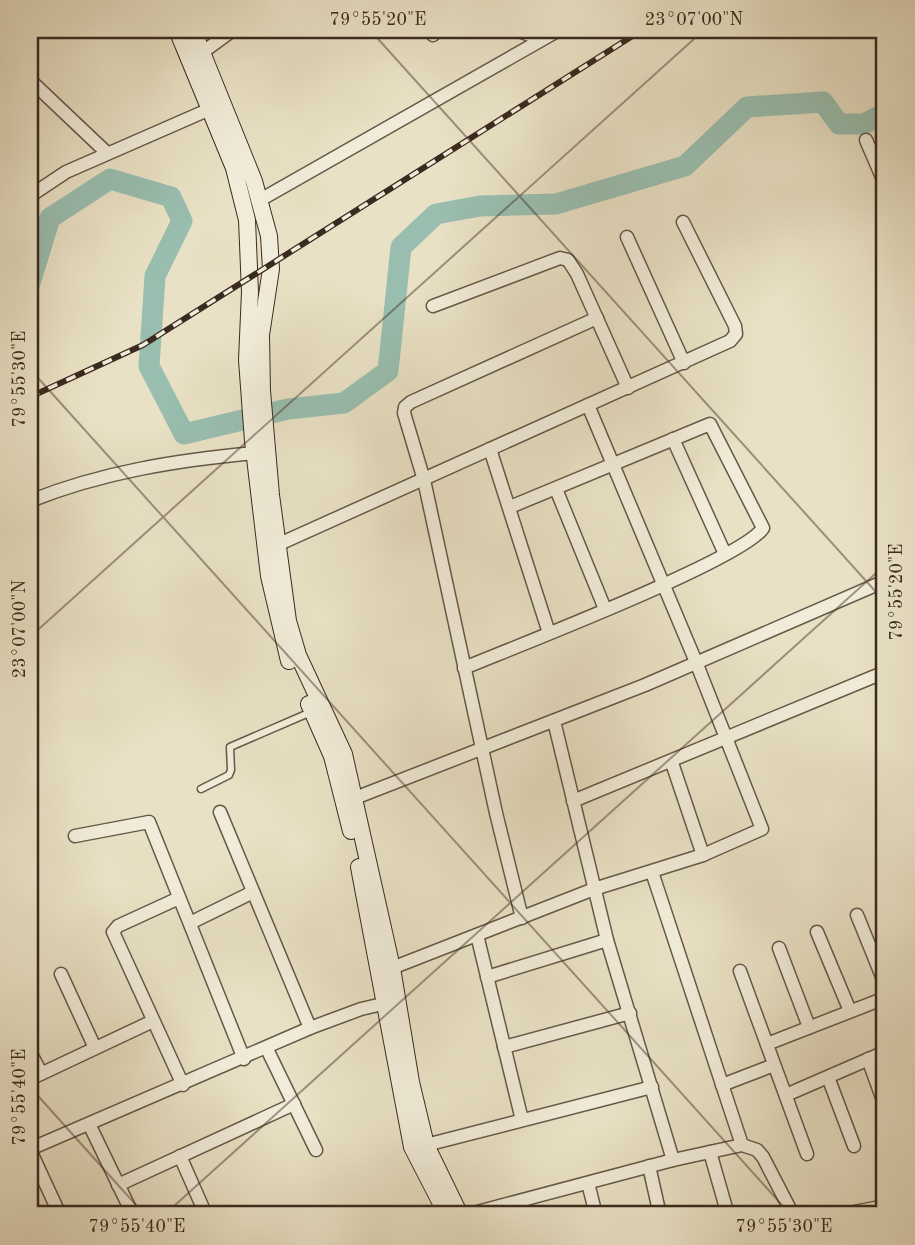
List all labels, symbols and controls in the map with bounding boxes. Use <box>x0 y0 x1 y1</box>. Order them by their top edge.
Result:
text: 79°55'20"E <box>330 11 426 29</box>
text: 23°07'00"N <box>645 11 743 29</box>
text: 79°55'30"E <box>11 331 29 427</box>
text: 79°55'20"E <box>888 544 906 640</box>
text: 23°07'00"N <box>11 580 29 678</box>
text: 79°55'40"E <box>11 1049 29 1145</box>
text: 79°55'40"E <box>89 1218 185 1236</box>
text: 79°55'30"E <box>736 1218 832 1236</box>

